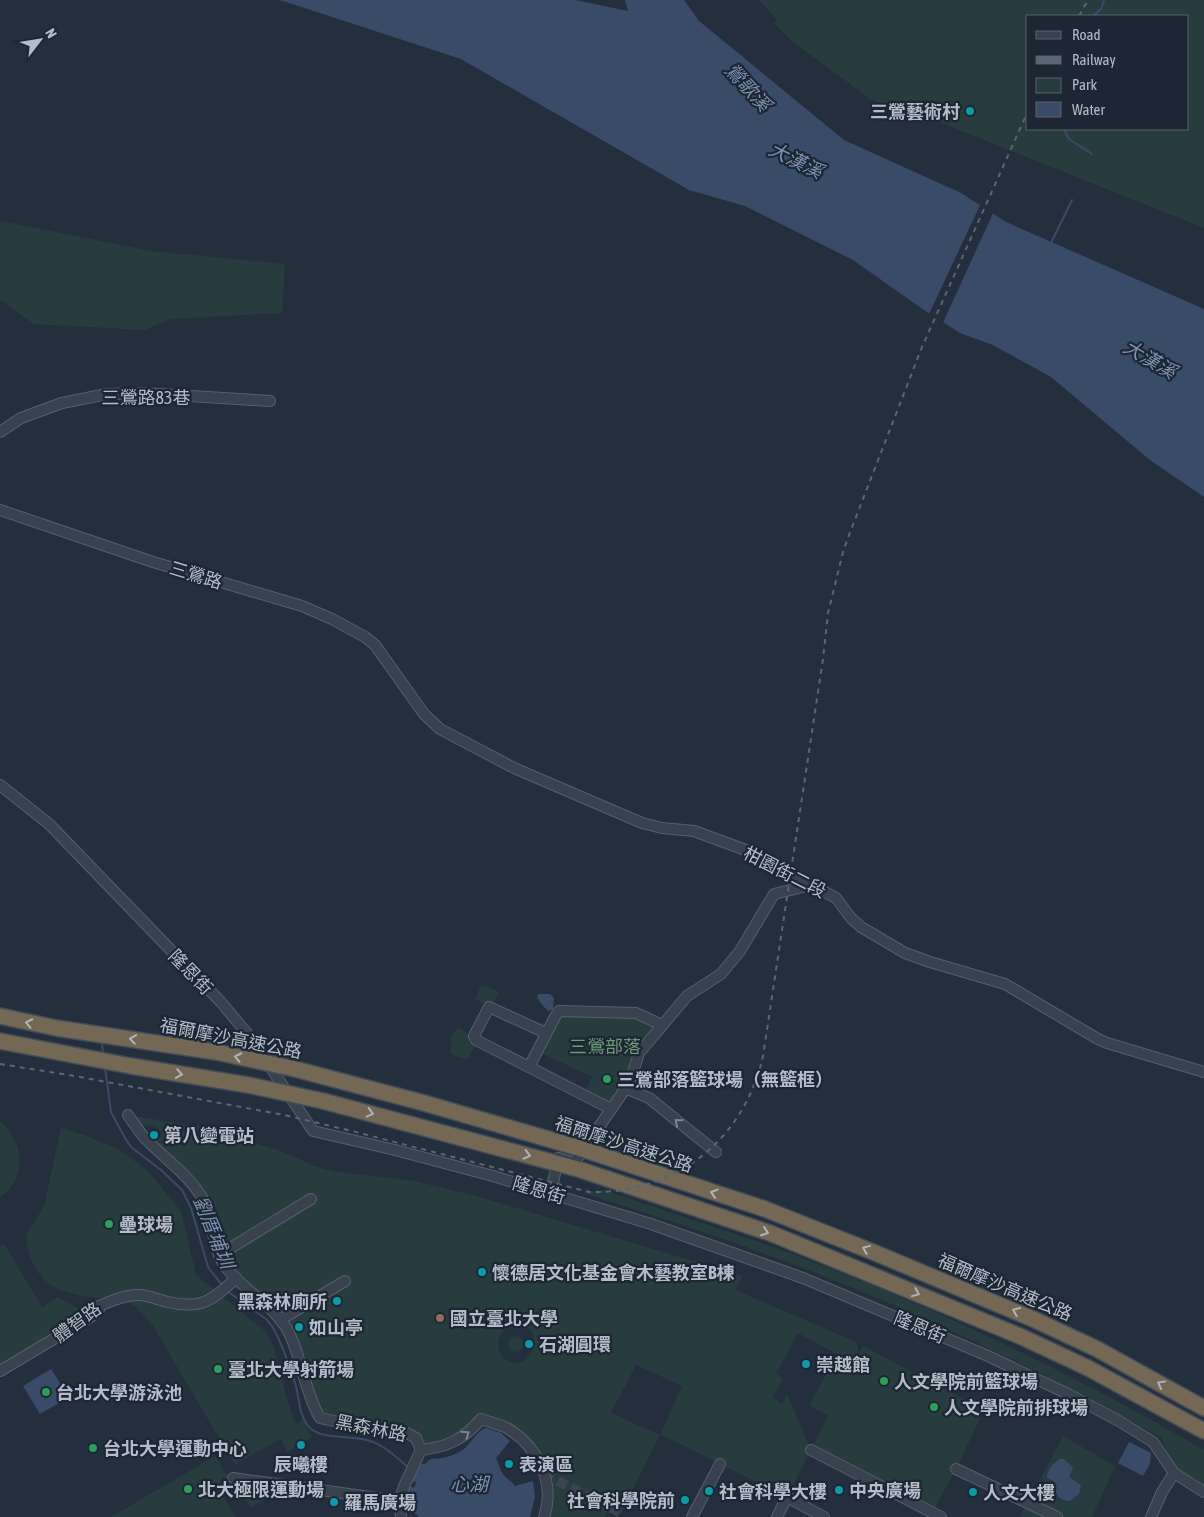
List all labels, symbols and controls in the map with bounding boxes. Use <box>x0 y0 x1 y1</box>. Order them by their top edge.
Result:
north arrow <box>15 15 65 65</box>
legend <box>1026 15 1189 130</box>
text: N <box>42 26 60 41</box>
text: Road <box>1072 26 1101 43</box>
text: Railway <box>1072 51 1116 68</box>
water label: 鶯歌溪 <box>721 59 778 118</box>
text: Park <box>1072 76 1097 93</box>
place label: 三鶯藝術村 <box>870 101 960 122</box>
text: Water <box>1072 101 1105 118</box>
marker: 三鶯藝術村 <box>964 105 976 117</box>
water label: 大漢溪 <box>766 138 829 184</box>
water label: 大漢溪 <box>1120 335 1183 384</box>
street label: 三鶯路83巷 <box>102 387 190 408</box>
street label: 三鶯路 <box>167 557 225 593</box>
street label: 柑園街二段 <box>740 842 830 902</box>
street label: 隆恩街 <box>165 945 217 999</box>
street label: 福爾摩沙高速公路 <box>158 1014 304 1062</box>
one-way arrow <box>25 1018 33 1028</box>
one-way arrow <box>129 1035 138 1045</box>
park label: 三鶯部落 <box>569 1036 641 1057</box>
one-way arrow <box>234 1052 243 1063</box>
one-way arrow <box>176 1068 184 1079</box>
place label: 三鶯部落籃球場（無籃框） <box>617 1069 833 1090</box>
marker: 三鶯部落籃球場（無籃框） <box>601 1073 613 1085</box>
one-way arrow <box>366 1107 375 1118</box>
street label: 福爾摩沙高速公路 <box>552 1112 696 1176</box>
one-way arrow <box>675 1119 684 1128</box>
place label: 第八變電站 <box>164 1125 254 1146</box>
marker: 第八變電站 <box>148 1129 160 1141</box>
one-way arrow <box>523 1149 532 1160</box>
street label: 隆恩街 <box>510 1172 568 1208</box>
one-way arrow <box>710 1188 718 1198</box>
water label: 劉厝埔圳 <box>190 1193 240 1274</box>
place label: 壘球場 <box>119 1214 173 1235</box>
marker: 壘球場 <box>103 1218 115 1230</box>
one-way arrow <box>760 1226 769 1236</box>
one-way arrow <box>862 1244 871 1255</box>
street label: 福爾摩沙高速公路 <box>935 1249 1075 1325</box>
place label: 懷德居文化基金會木藝教室B棟 <box>492 1262 735 1283</box>
marker: 懷德居文化基金會木藝教室B棟 <box>476 1266 488 1278</box>
one-way arrow <box>911 1287 920 1297</box>
place label: 黑森林廁所 <box>237 1291 327 1312</box>
marker: 黑森林廁所 <box>331 1295 343 1307</box>
street label: 體智路 <box>49 1298 105 1346</box>
street label: 隆恩街 <box>891 1307 949 1347</box>
one-way arrow <box>1012 1307 1021 1318</box>
place label: 國立臺北大學 <box>450 1308 558 1329</box>
marker: 國立臺北大學 <box>434 1312 446 1324</box>
place label: 如山亭 <box>309 1317 363 1338</box>
marker: 如山亭 <box>293 1321 305 1333</box>
place label: 石湖圓環 <box>539 1334 611 1355</box>
marker: 石湖圓環 <box>523 1338 535 1350</box>
place label: 崇越館 <box>816 1354 870 1375</box>
marker: 崇越館 <box>800 1358 812 1370</box>
place label: 臺北大學射箭場 <box>228 1359 354 1380</box>
marker: 臺北大學射箭場 <box>212 1363 224 1375</box>
place label: 人文學院前籃球場 <box>894 1371 1038 1392</box>
marker: 人文學院前籃球場 <box>878 1375 890 1387</box>
one-way arrow <box>1158 1380 1167 1390</box>
place label: 台北大學游泳池 <box>56 1382 182 1403</box>
marker: 台北大學游泳池 <box>40 1386 52 1398</box>
place label: 人文學院前排球場 <box>944 1397 1088 1418</box>
marker: 人文學院前排球場 <box>928 1401 940 1413</box>
street label: 黑森林路 <box>334 1411 408 1445</box>
one-way arrow <box>460 1431 470 1440</box>
place label: 台北大學運動中心 <box>103 1438 247 1459</box>
marker: 辰曦樓 <box>295 1439 307 1451</box>
marker: 台北大學運動中心 <box>87 1442 99 1454</box>
place label: 辰曦樓 <box>274 1454 328 1475</box>
place label: 表演區 <box>519 1454 573 1475</box>
marker: 表演區 <box>503 1458 515 1470</box>
water label: 心湖 <box>450 1473 491 1495</box>
place label: 北大極限運動場 <box>198 1479 324 1500</box>
place label: 中央廣場 <box>849 1480 921 1501</box>
place label: 社會科學大樓 <box>719 1481 827 1502</box>
place label: 人文大樓 <box>983 1482 1055 1503</box>
marker: 北大極限運動場 <box>182 1483 194 1495</box>
marker: 中央廣場 <box>833 1484 845 1496</box>
marker: 社會科學大樓 <box>703 1485 715 1497</box>
marker: 人文大樓 <box>967 1486 979 1498</box>
place label: 社會科學院前 <box>567 1490 675 1511</box>
place label: 羅馬廣場 <box>344 1492 416 1513</box>
marker: 社會科學院前 <box>679 1494 691 1506</box>
marker: 羅馬廣場 <box>328 1496 340 1508</box>

